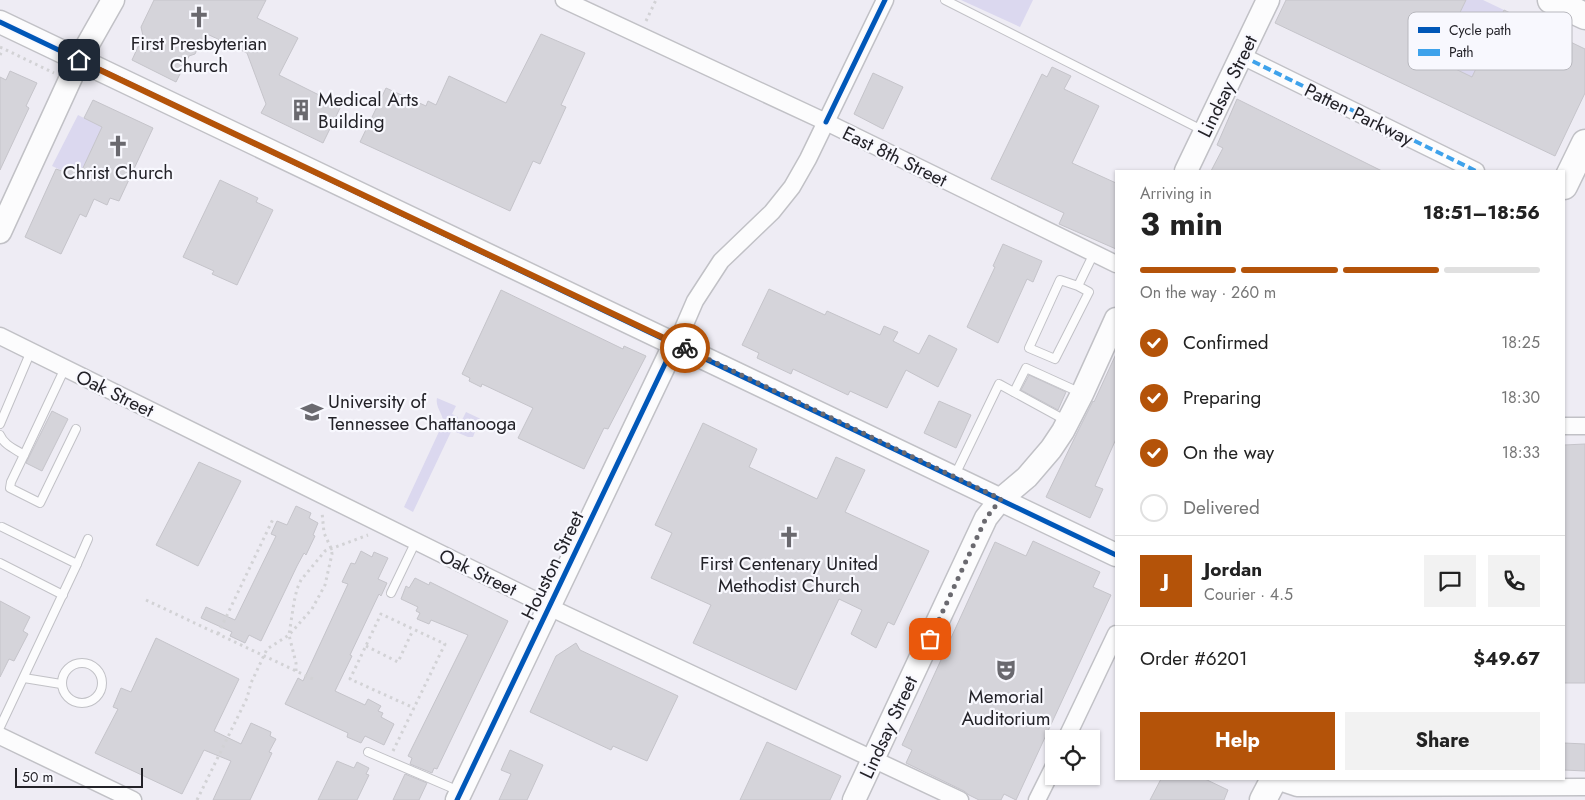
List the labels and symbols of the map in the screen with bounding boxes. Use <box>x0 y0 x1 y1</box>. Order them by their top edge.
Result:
church icon: First Presbyterian Church <box>186 4 212 30</box>
legend <box>1408 12 1572 70</box>
text: Cycle path <box>1449 20 1511 40</box>
place label: First Presbyterian Church <box>131 30 267 79</box>
street label: Lindsay Street <box>1191 30 1264 142</box>
pin <box>58 39 100 81</box>
text: Path <box>1449 42 1474 62</box>
street label: Patten Parkway <box>1300 76 1418 153</box>
place label: Medical Arts Building <box>318 86 419 135</box>
building icon: Medical Arts Building <box>288 97 314 123</box>
street label: East 8th Street <box>838 119 952 194</box>
church icon: Christ Church <box>105 133 131 159</box>
place label: Christ Church <box>63 159 173 186</box>
courier <box>660 323 710 373</box>
street label: Oak Street <box>71 363 159 424</box>
place label: University of Tennessee Chattanooga <box>328 388 516 437</box>
school or university icon: University of Tennessee Chattanooga <box>299 399 325 425</box>
street label: Houston Street <box>515 506 591 624</box>
church icon: First Centenary United Methodist Church <box>776 524 802 550</box>
street label: Oak Street <box>434 542 522 603</box>
place label: First Centenary United Methodist Church <box>700 550 878 599</box>
pin <box>909 618 951 660</box>
theatre icon: Memorial Auditorium <box>993 657 1019 683</box>
street label: Lindsay Street <box>853 671 924 783</box>
place label: Memorial Auditorium <box>961 683 1051 732</box>
scale bar <box>15 765 142 788</box>

